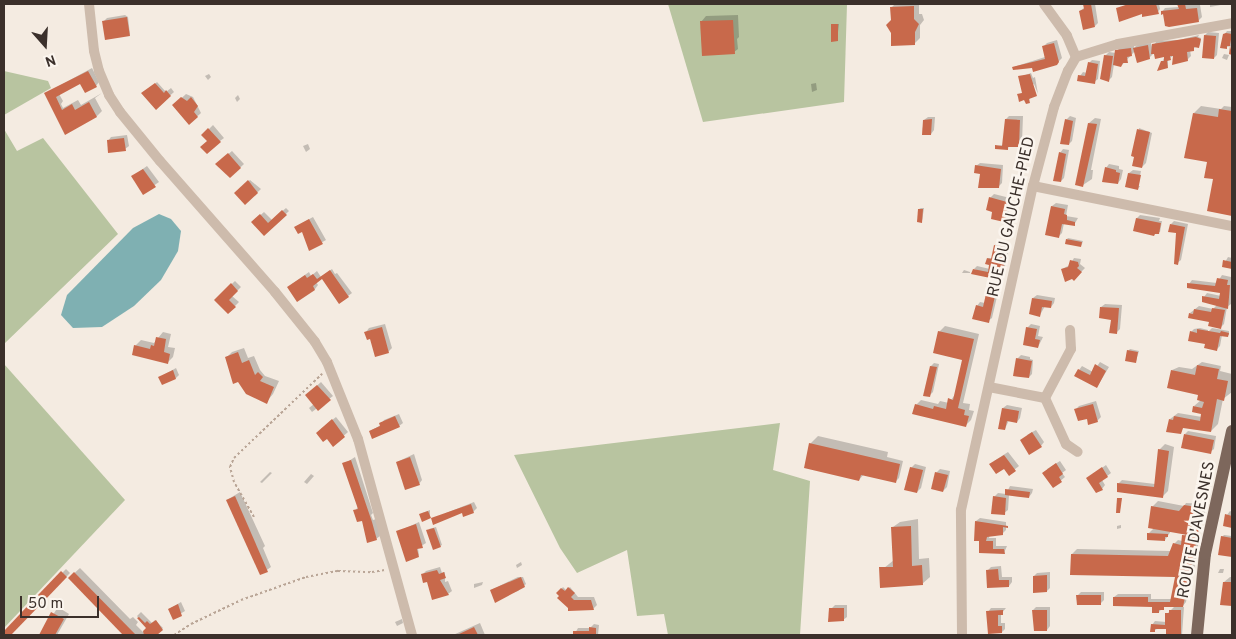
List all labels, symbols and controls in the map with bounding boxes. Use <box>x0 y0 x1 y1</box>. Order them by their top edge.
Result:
north arrow <box>20 20 70 70</box>
text: N <box>43 50 58 69</box>
street label: RUE DU GAUCHE-PIED <box>984 135 1040 299</box>
street label: ROUTE D'AVESNES <box>1174 460 1220 600</box>
scale bar <box>22 586 101 618</box>
text: 50 m <box>28 595 63 614</box>

